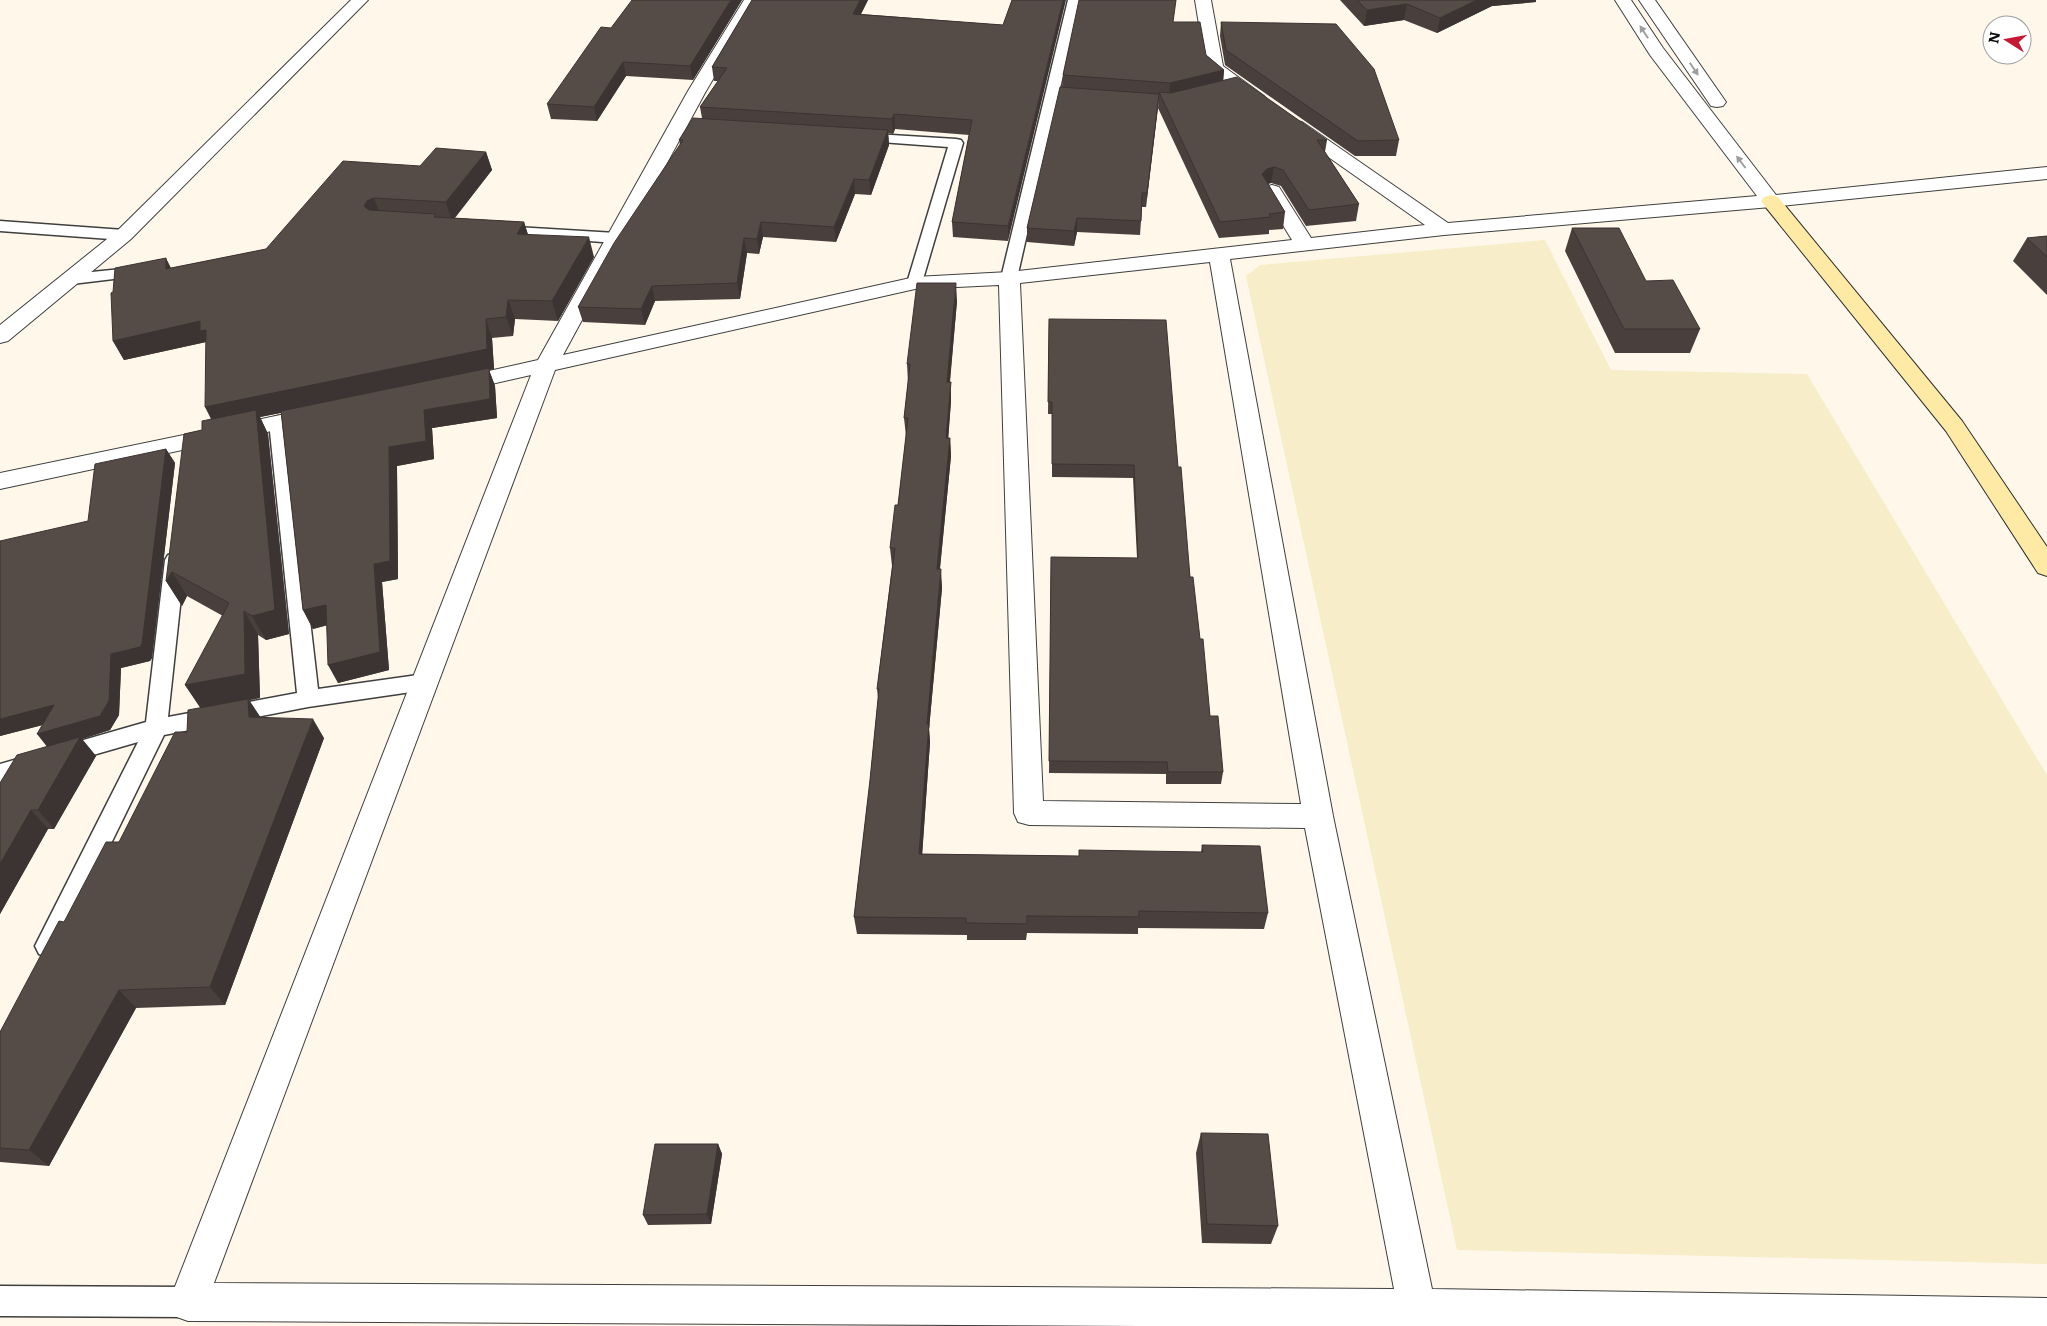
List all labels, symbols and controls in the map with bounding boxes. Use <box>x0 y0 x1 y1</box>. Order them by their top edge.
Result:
north arrow <box>1982 15 2032 65</box>
one-way arrow <box>1639 25 1648 39</box>
text: N <box>1982 29 2004 45</box>
one-way arrow <box>1689 62 1699 76</box>
one-way arrow <box>1736 155 1746 169</box>

